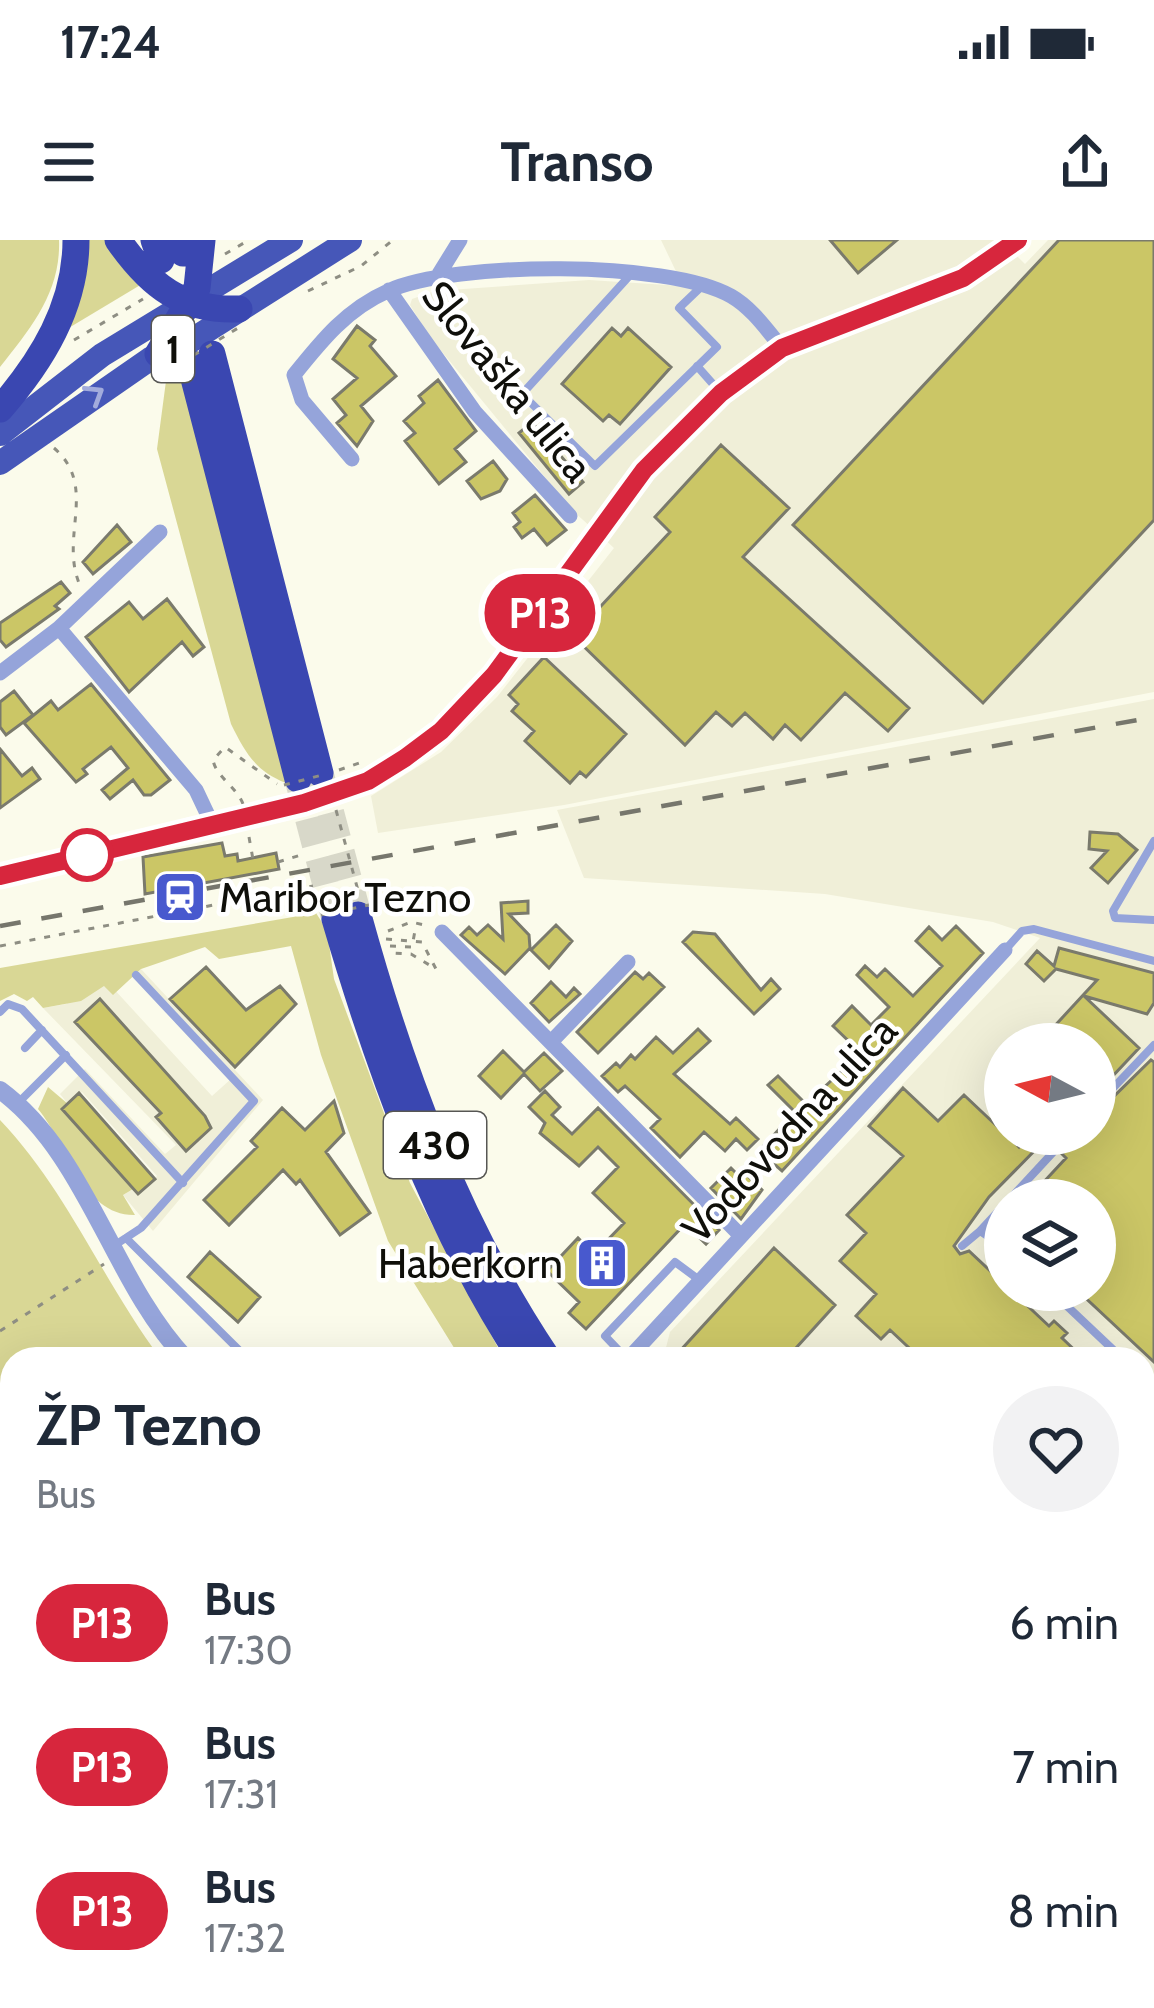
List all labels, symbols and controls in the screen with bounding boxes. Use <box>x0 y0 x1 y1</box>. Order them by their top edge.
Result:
text: 17:24 <box>60 15 161 69</box>
icon: menu <box>36 129 102 195</box>
text: Transo <box>500 129 654 195</box>
icon: share <box>1052 129 1118 195</box>
street label: Slovaška ulica <box>411 270 605 492</box>
road number: 1 <box>152 316 194 382</box>
one-way arrow <box>82 386 104 409</box>
line badge: P13 <box>471 574 609 652</box>
text: P13 <box>508 587 572 639</box>
unlabelled marker <box>62 830 112 880</box>
station icon: Maribor Tezno <box>152 869 208 925</box>
place label: Maribor Tezno <box>219 871 471 923</box>
street label: Vodovodna ulica <box>670 1004 908 1254</box>
north arrow <box>984 1023 1116 1155</box>
map controls <box>984 1023 1116 1311</box>
road number: 430 <box>384 1112 486 1178</box>
button: layers <box>984 1179 1116 1311</box>
building icon: Haberkorn <box>574 1235 630 1291</box>
place label: Haberkorn <box>378 1237 563 1289</box>
button: heart <box>993 1386 1119 1512</box>
text: ŽP Tezno <box>36 1390 262 1459</box>
text: Bus <box>36 1470 96 1518</box>
text: Bus <box>204 1572 276 1626</box>
text: 6 min <box>1009 1596 1119 1650</box>
text: P13 <box>70 1597 134 1649</box>
text: 17:30 <box>204 1626 293 1674</box>
text: Bus <box>204 1716 276 1770</box>
text: 7 min <box>1012 1740 1119 1794</box>
text: P13 <box>70 1741 134 1793</box>
text: 17:31 <box>204 1770 278 1818</box>
text: Bus <box>204 1860 276 1914</box>
text: 8 min <box>1007 1884 1119 1938</box>
text: P13 <box>70 1885 134 1937</box>
text: 17:32 <box>204 1914 286 1962</box>

